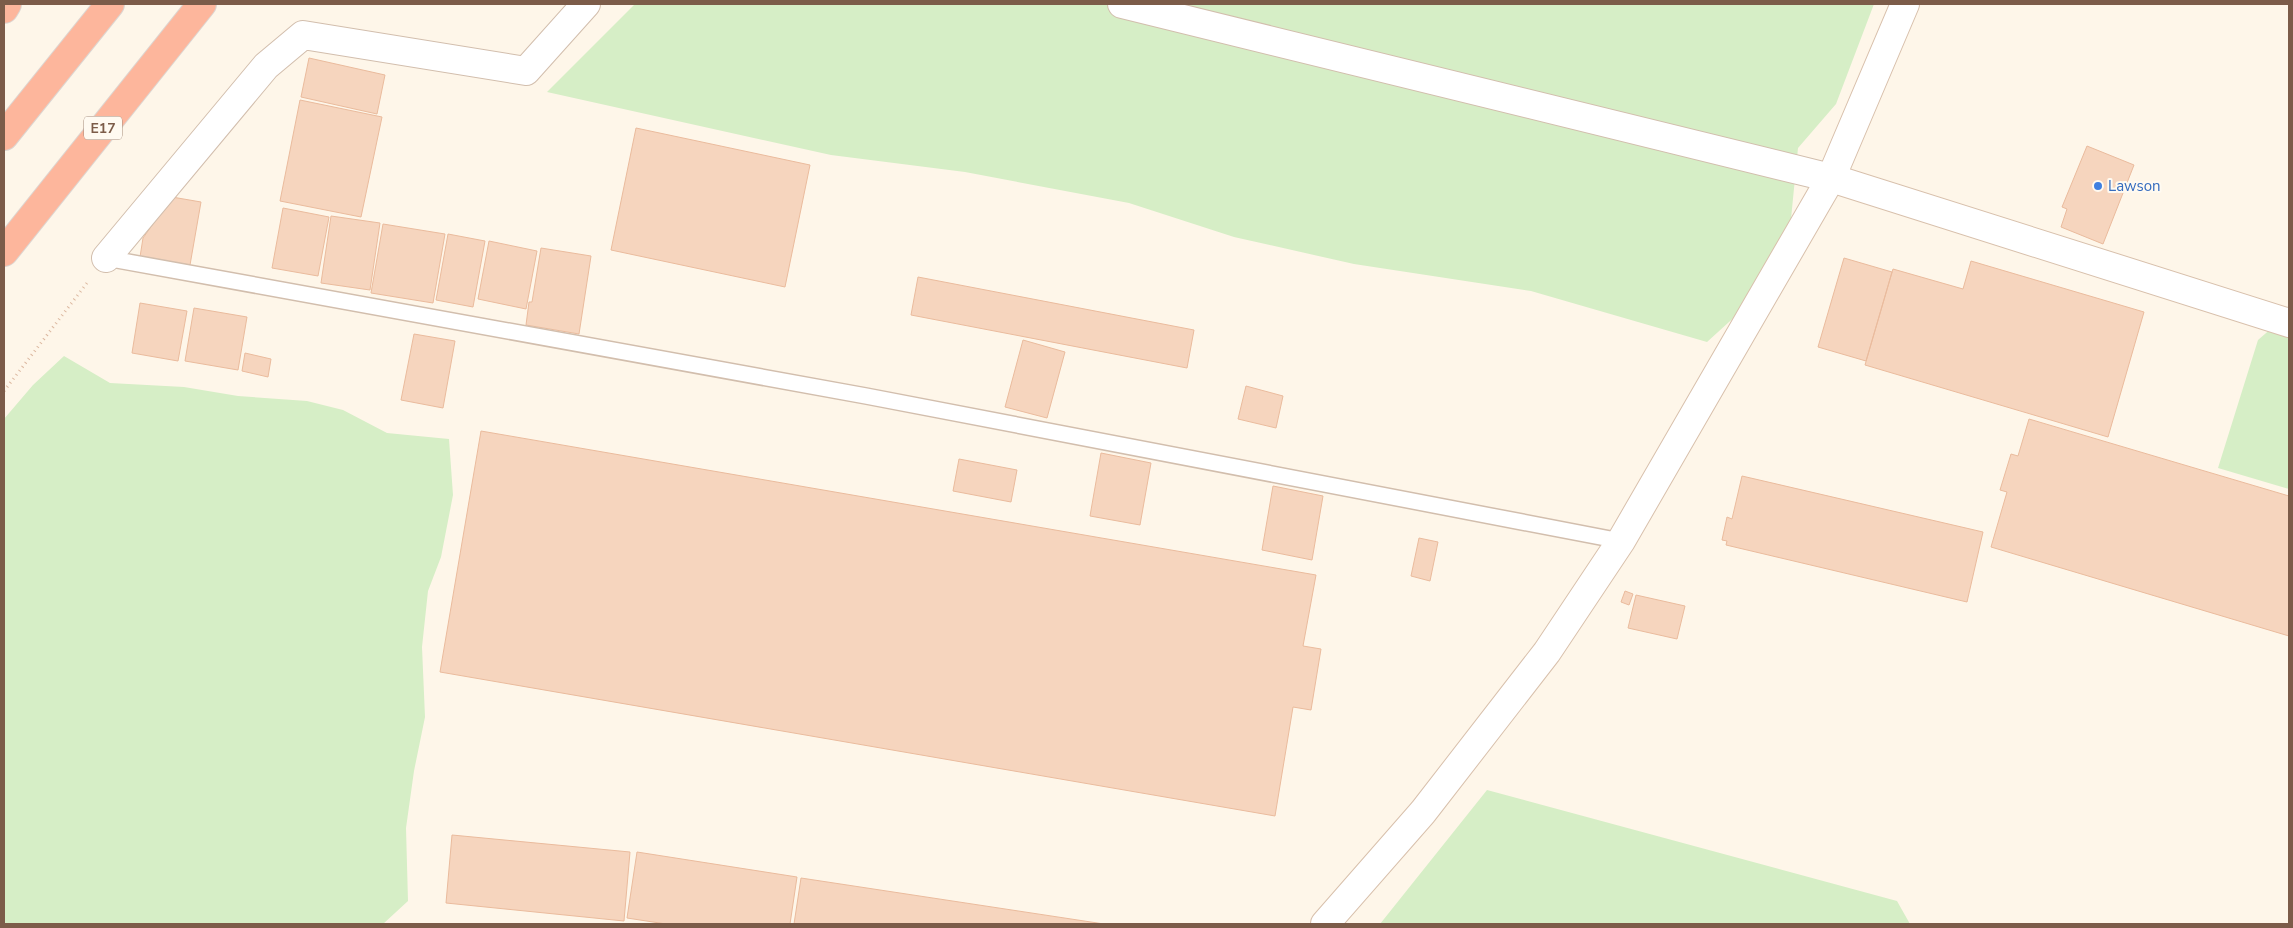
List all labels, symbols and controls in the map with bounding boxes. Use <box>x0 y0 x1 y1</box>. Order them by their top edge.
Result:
road number: E17 <box>84 116 122 140</box>
place label: Lawson <box>2108 176 2161 196</box>
marker: Lawson <box>2092 180 2104 192</box>

